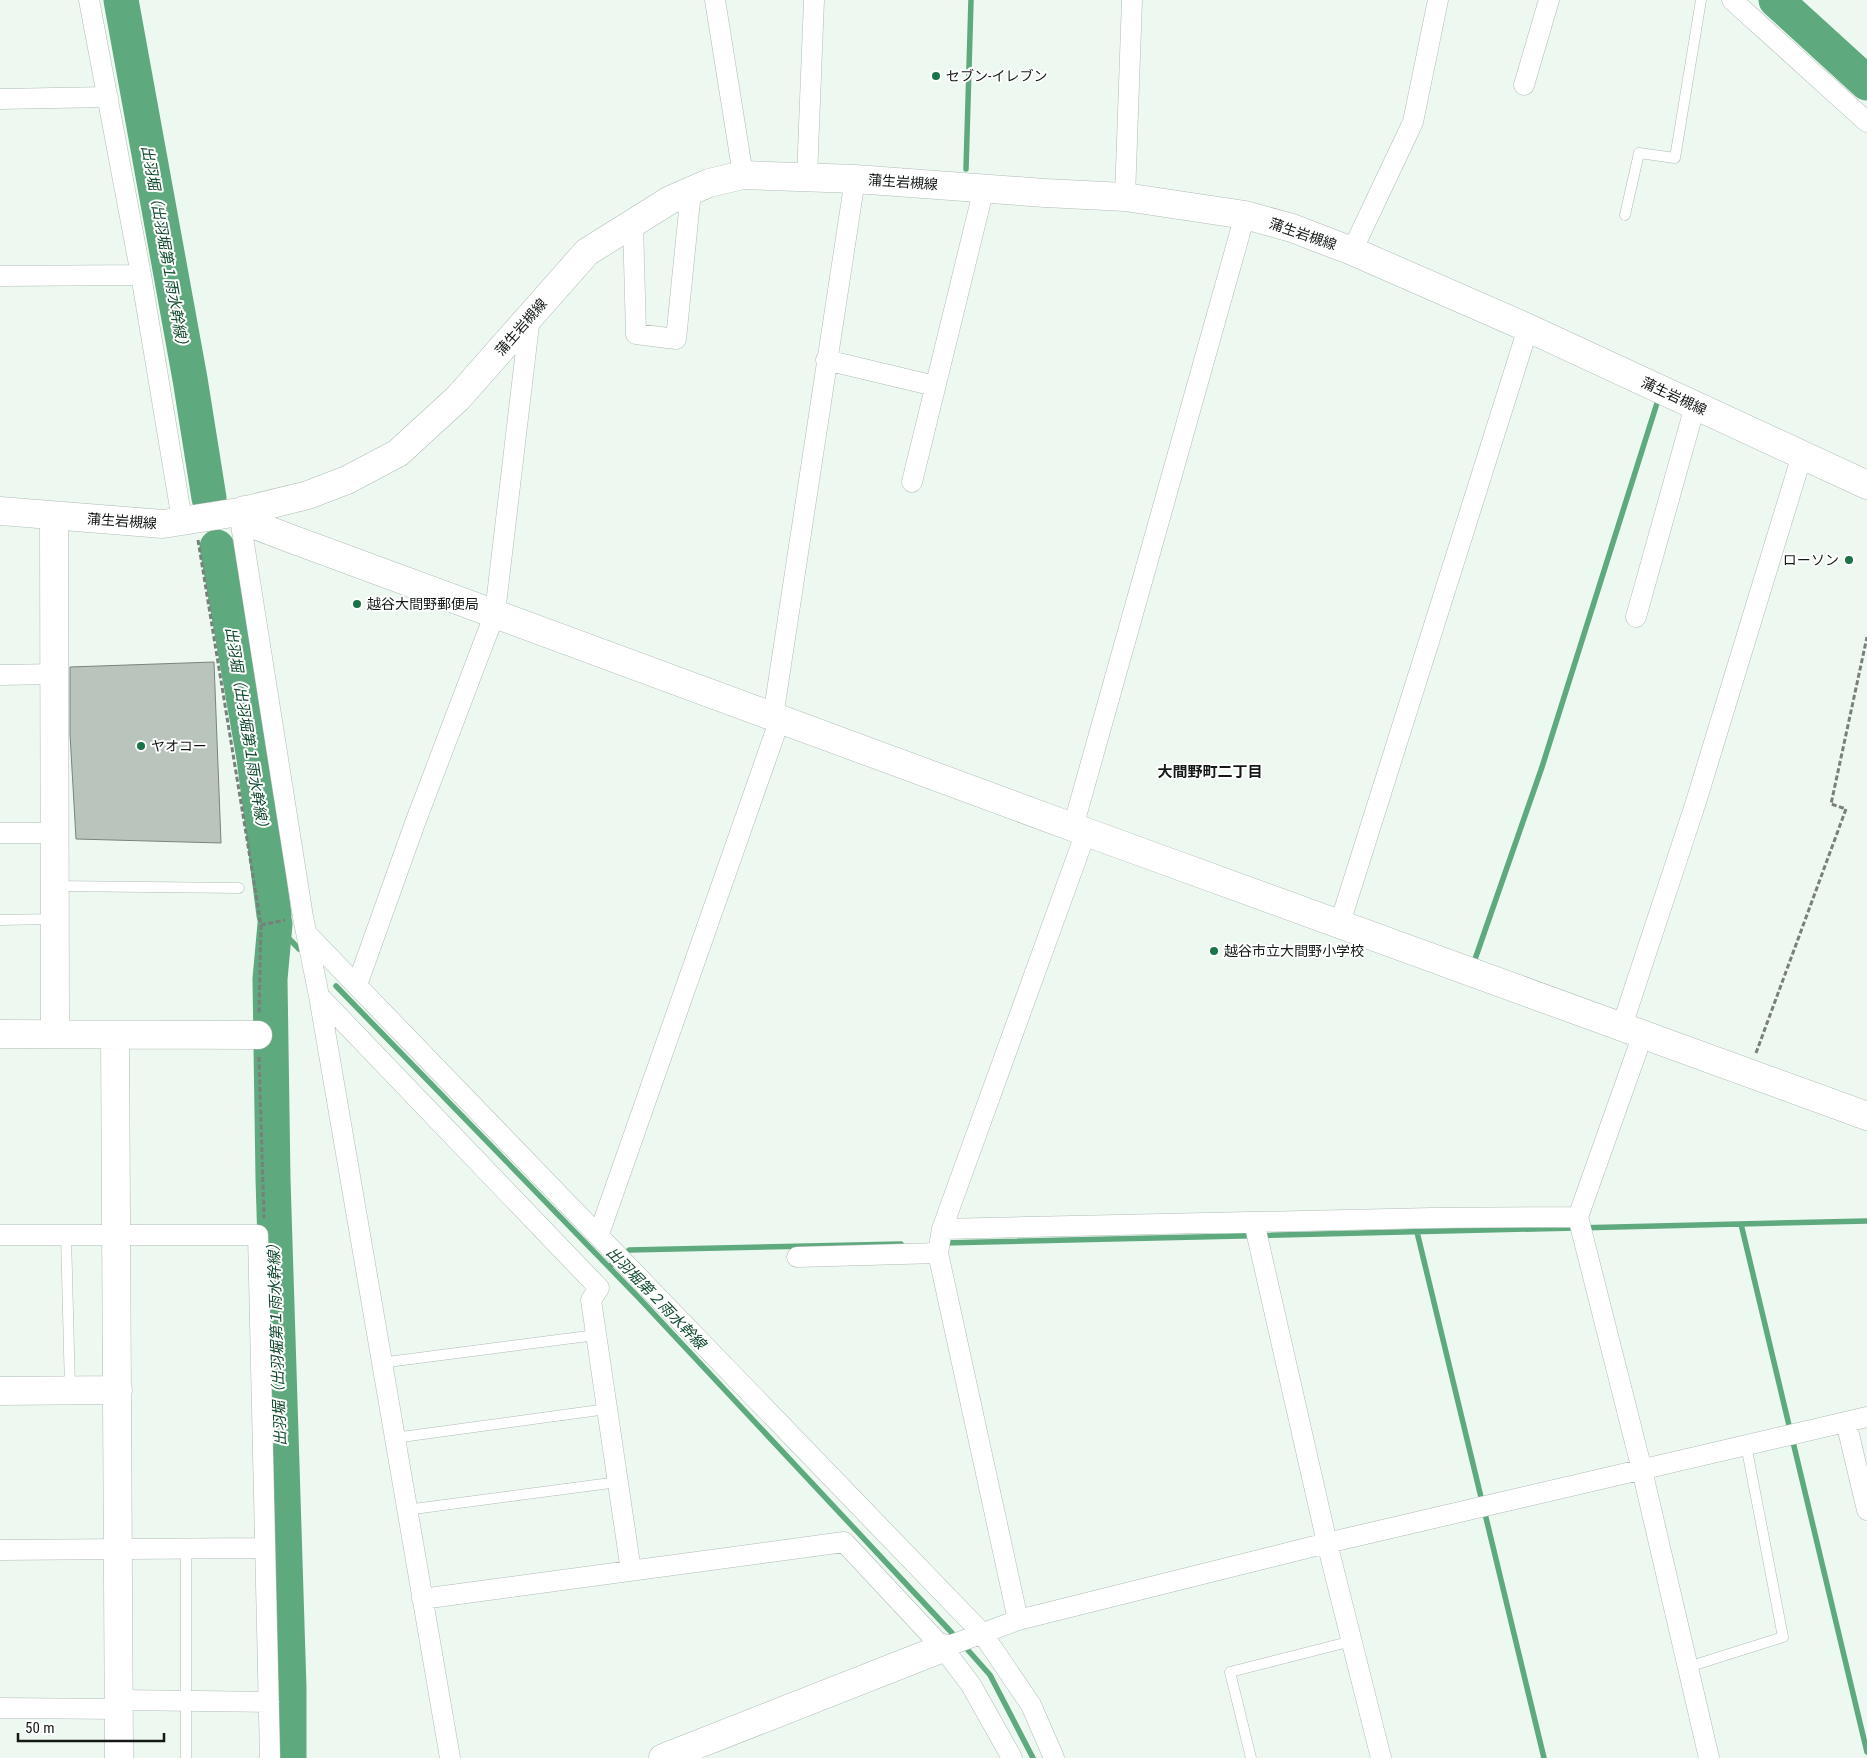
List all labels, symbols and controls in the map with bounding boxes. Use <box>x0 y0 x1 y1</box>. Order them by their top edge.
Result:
place label: セブン-イレブン <box>946 68 1047 84</box>
marker: セブン-イレブン <box>930 70 942 82</box>
water label: 出羽堀（出羽堀第１雨水幹線） <box>138 144 192 354</box>
street label: 蒲生岩槻線 <box>868 172 938 192</box>
street label: 蒲生岩槻線 <box>1267 215 1339 253</box>
street label: 蒲生岩槻線 <box>492 295 550 359</box>
street label: 蒲生岩槻線 <box>1639 374 1709 418</box>
street label: 蒲生岩槻線 <box>87 511 157 531</box>
place label: ローソン <box>1783 552 1839 568</box>
marker: ローソン <box>1843 554 1855 566</box>
place label: 越谷大間野郵便局 <box>367 596 479 612</box>
marker: 越谷大間野郵便局 <box>351 598 363 610</box>
water label: 出羽堀（出羽堀第１雨水幹線） <box>222 626 272 836</box>
place label: ヤオコー <box>151 738 207 754</box>
marker: ヤオコー <box>135 740 147 752</box>
district label: 大間野町二丁目 <box>1157 763 1263 781</box>
place label: 越谷市立大間野小学校 <box>1224 943 1364 959</box>
marker: 越谷市立大間野小学校 <box>1208 945 1220 957</box>
water label: 出羽堀（出羽堀第１雨水幹線） <box>264 1236 290 1446</box>
water label: 出羽堀第２雨水幹線 <box>603 1243 711 1354</box>
scale bar <box>18 1710 164 1742</box>
text: 50 m <box>25 1719 55 1737</box>

